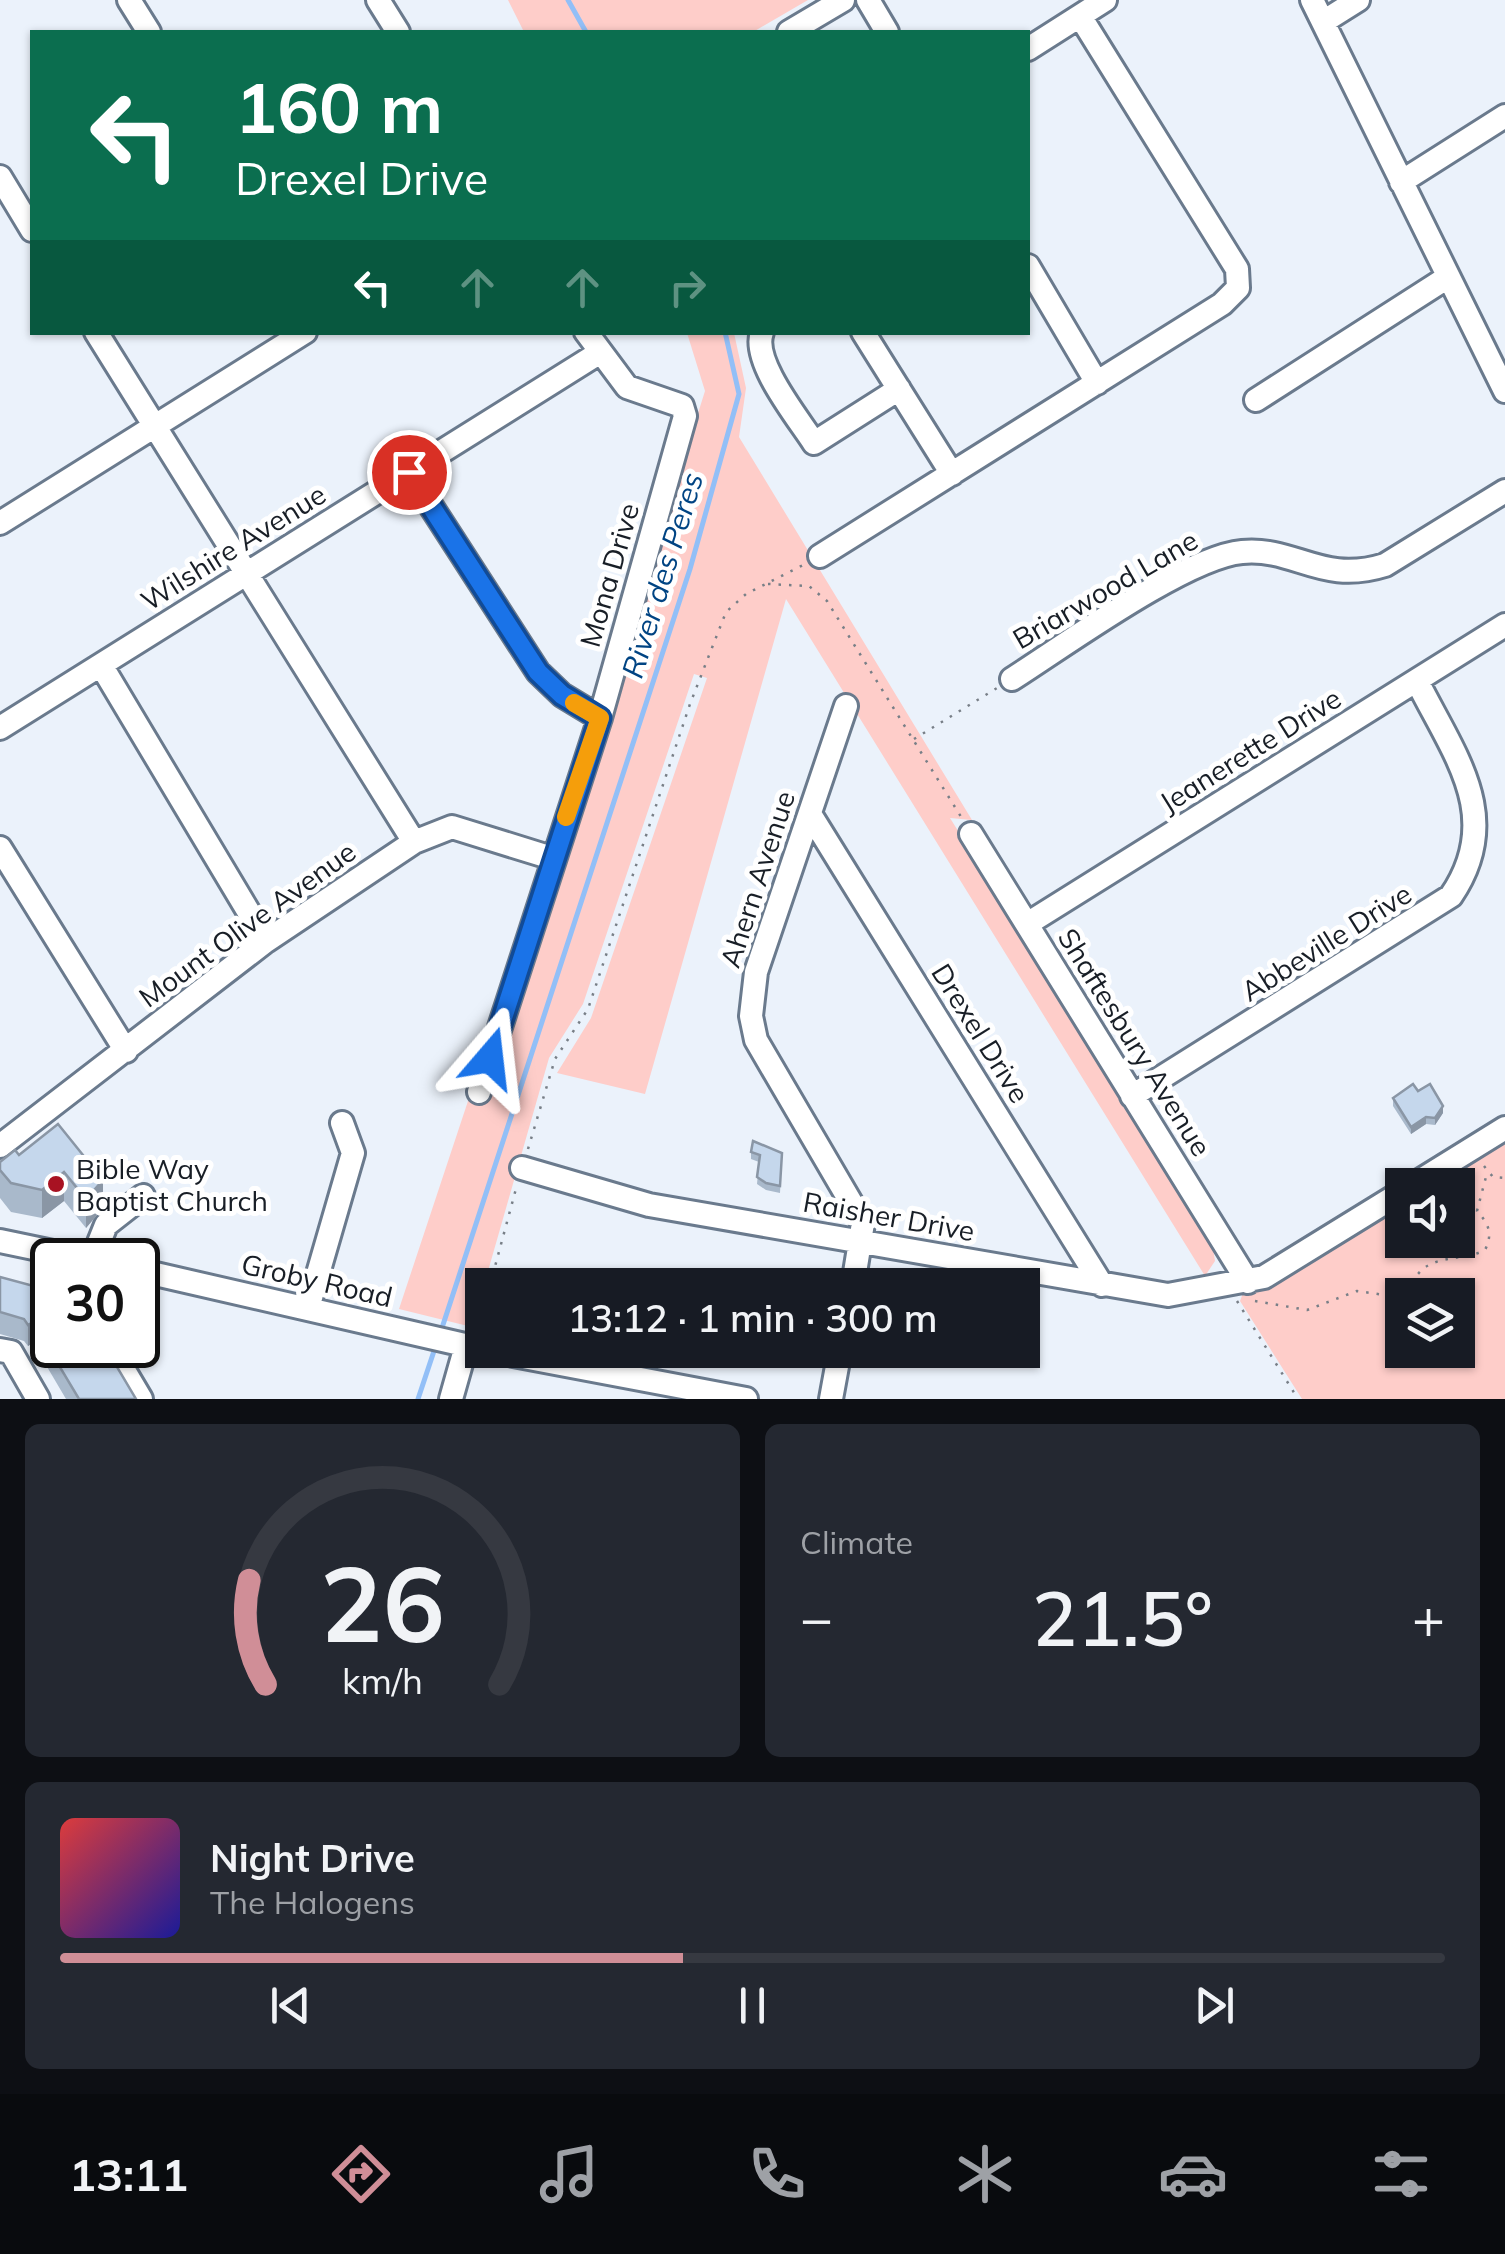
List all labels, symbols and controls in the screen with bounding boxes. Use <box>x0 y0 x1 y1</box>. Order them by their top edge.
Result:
text: 160 m <box>235 63 443 151</box>
icon: left <box>70 70 200 200</box>
text: Drexel Drive <box>235 150 488 206</box>
icon: left <box>345 260 400 315</box>
icon: ahead <box>450 260 505 315</box>
icon: ahead <box>555 260 610 315</box>
icon: right <box>660 260 715 315</box>
pin <box>367 430 452 515</box>
icon: arrive <box>382 445 437 500</box>
water label: River des Peres <box>613 468 711 682</box>
street label: Wilshire Avenue <box>134 476 332 618</box>
street label: Mona Drive <box>572 499 646 651</box>
street label: Briarwood Lane <box>1006 522 1204 656</box>
street label: Jeanerette Drive <box>1153 680 1347 820</box>
street label: Ahern Avenue <box>712 786 802 972</box>
street label: Mount Olive Avenue <box>132 834 362 1014</box>
street label: Abbeville Drive <box>1234 876 1418 1008</box>
street label: Shaftesbury Avenue <box>1051 922 1219 1162</box>
street label: Drexel Drive <box>924 957 1038 1109</box>
position arrow <box>438 1006 542 1110</box>
place label: Bible Way Baptist Church <box>76 1151 268 1218</box>
map controls <box>1385 1168 1475 1368</box>
button: sound <box>1385 1168 1475 1258</box>
marker: Bible Way Baptist Church <box>45 1173 67 1195</box>
street label: Raisher Drive <box>801 1184 977 1248</box>
speed limit sign: 30 <box>30 1238 160 1368</box>
street label: Groby Road <box>238 1246 396 1314</box>
button: layers <box>1385 1278 1475 1368</box>
text: 13:12 · 1 min · 300 m <box>567 1294 938 1342</box>
text: Climate <box>800 1522 913 1562</box>
text: 26 <box>320 1537 445 1668</box>
text: 21.5° <box>1032 1571 1213 1665</box>
text: − <box>800 1583 833 1652</box>
text: + <box>1412 1583 1445 1652</box>
text: km/h <box>342 1658 423 1703</box>
text: Night Drive <box>210 1834 415 1882</box>
text: The Halogens <box>210 1882 415 1922</box>
icon: previous <box>263 1978 318 2033</box>
icon: pause <box>725 1978 780 2033</box>
icon: next <box>1187 1978 1242 2033</box>
icon: directions <box>326 2139 396 2209</box>
icon: music <box>534 2139 604 2209</box>
icon: phone <box>742 2139 812 2209</box>
icon: climate <box>950 2139 1020 2209</box>
icon: car <box>1158 2139 1228 2209</box>
icon: filters <box>1366 2139 1436 2209</box>
text: 13:11 <box>69 2146 188 2202</box>

